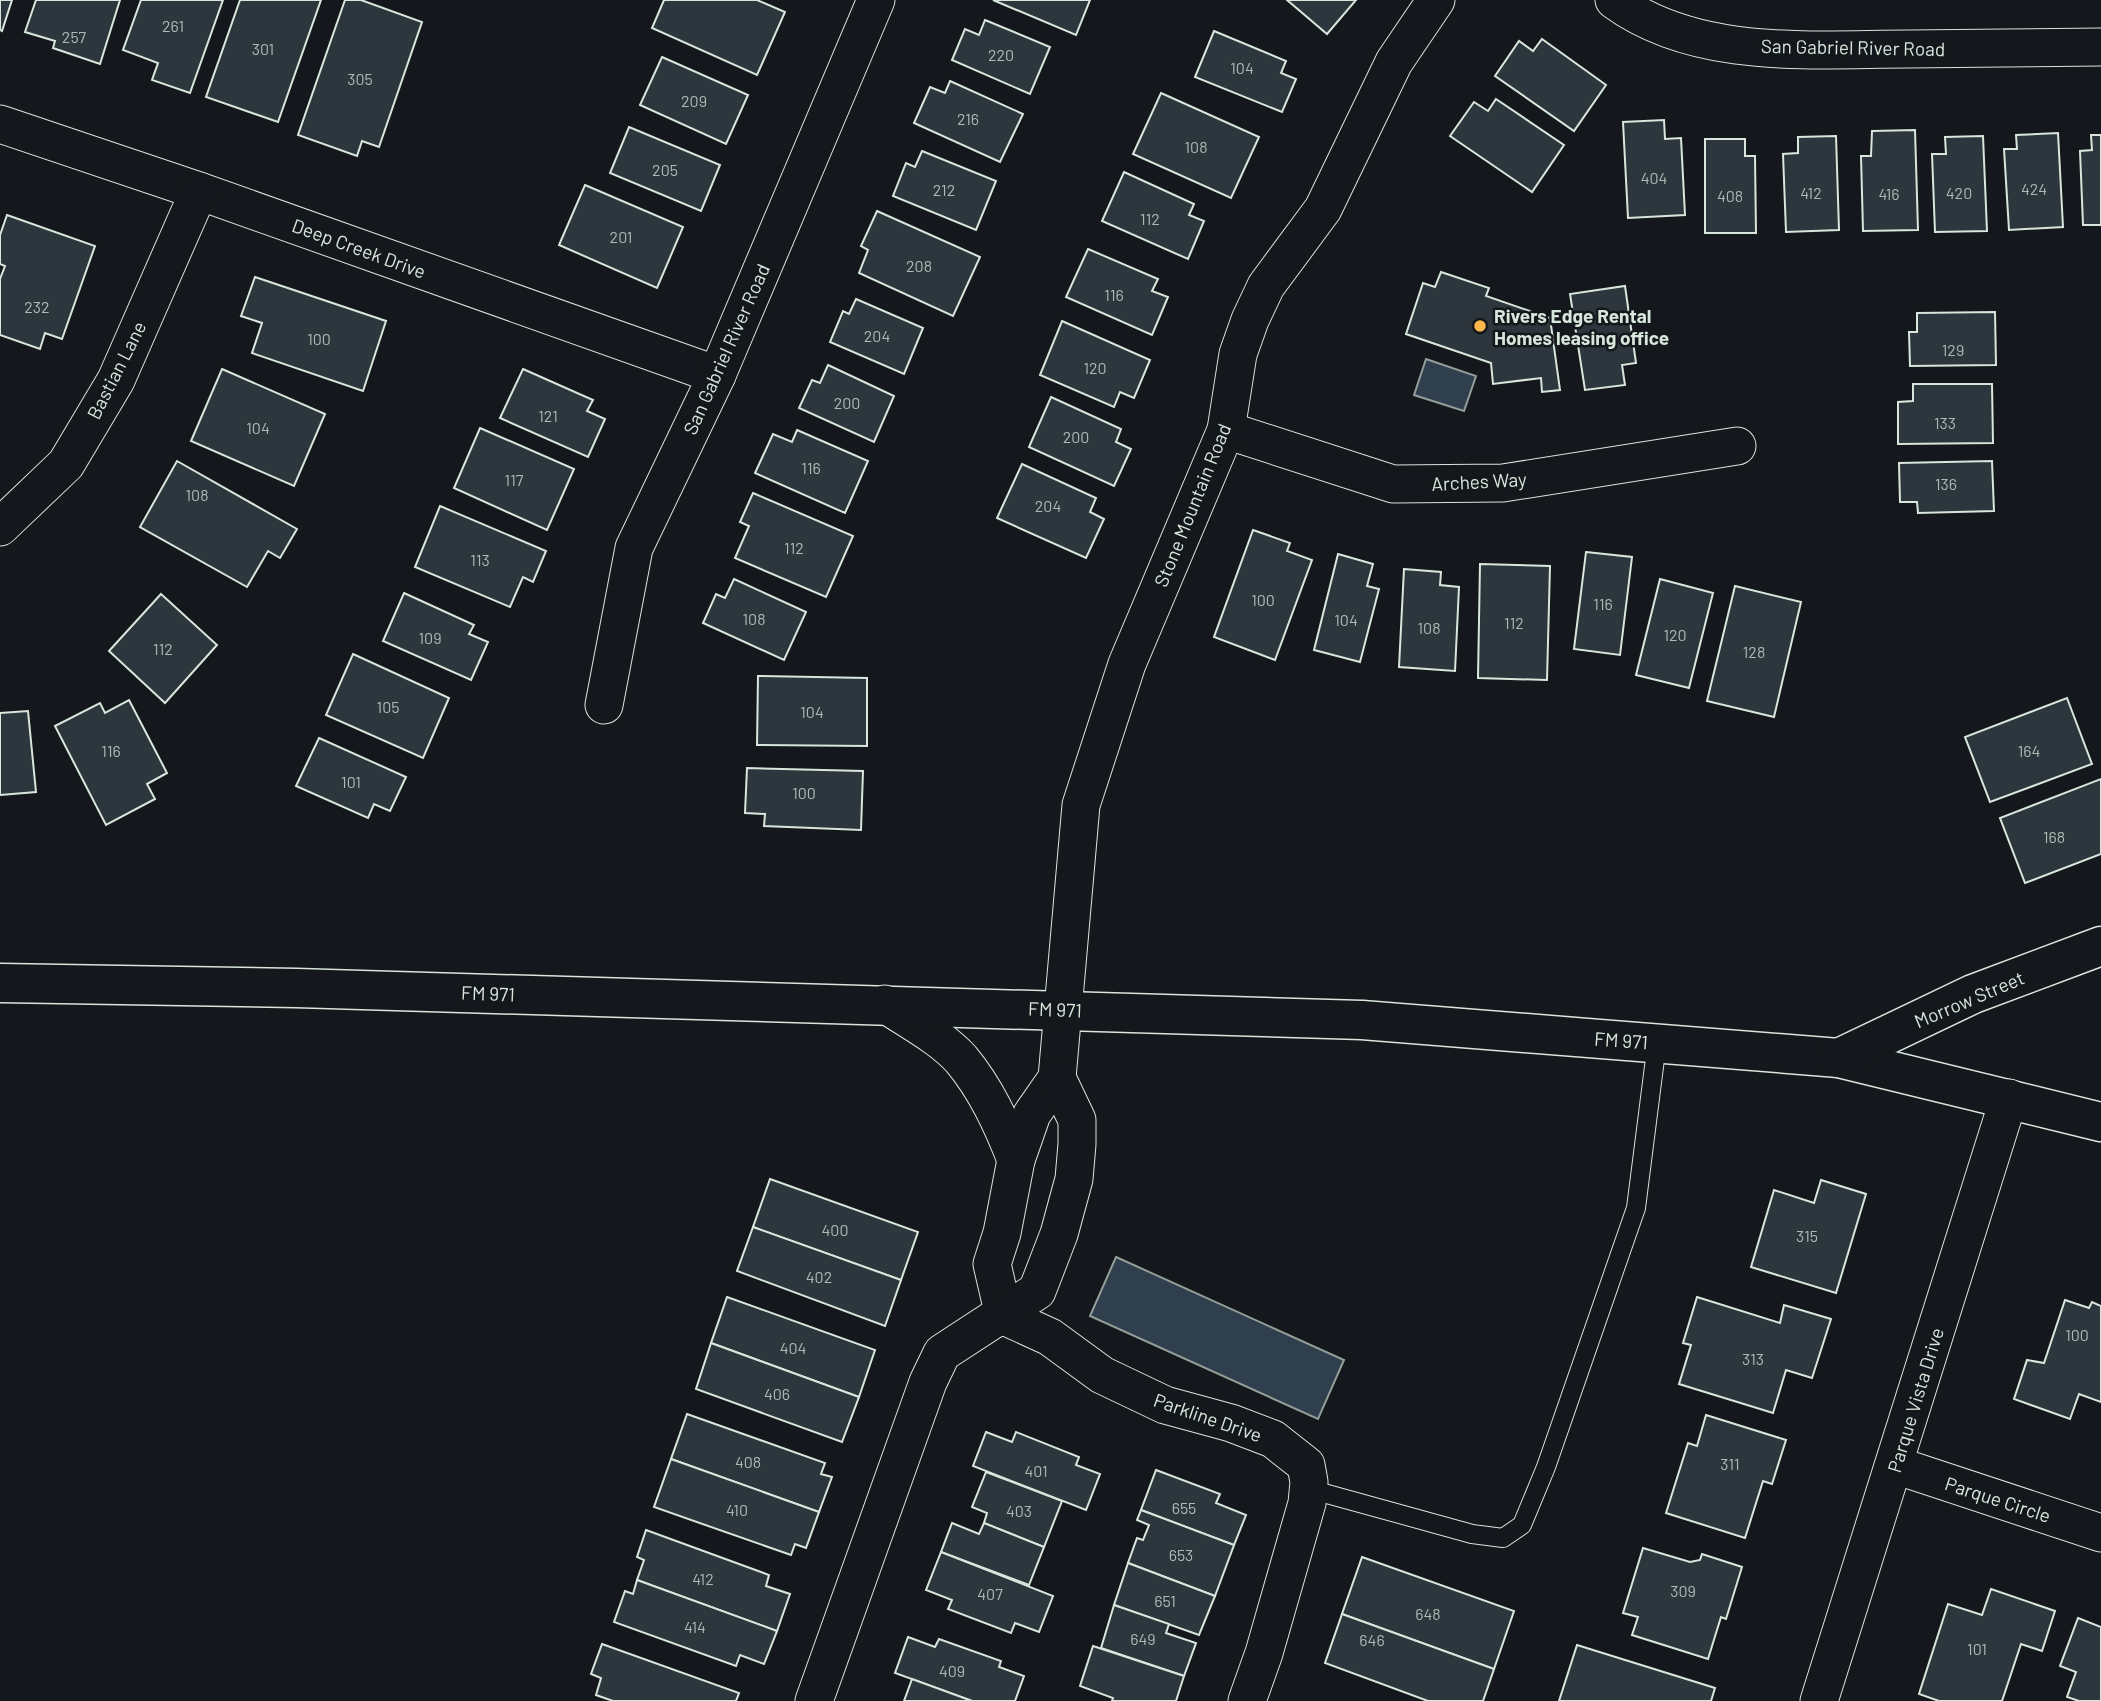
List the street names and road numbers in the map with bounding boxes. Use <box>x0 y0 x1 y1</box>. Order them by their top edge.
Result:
street label: San Gabriel River Road <box>1761 34 1945 60</box>
street label: Deep Creek Drive <box>289 213 429 283</box>
street label: San Gabriel River Road <box>678 260 774 438</box>
street label: Bastian Lane <box>81 317 151 423</box>
street label: Stone Mountain Road <box>1149 420 1235 590</box>
street label: Arches Way <box>1431 467 1527 495</box>
street label: Morrow Street <box>1911 966 2027 1032</box>
street label: FM 971 <box>461 981 515 1005</box>
street label: FM 971 <box>1028 997 1082 1021</box>
street label: FM 971 <box>1593 1027 1649 1053</box>
street label: Parque Vista Drive <box>1882 1325 1948 1475</box>
street label: Parkline Drive <box>1151 1388 1265 1446</box>
street label: Parque Circle <box>1942 1471 2054 1527</box>

